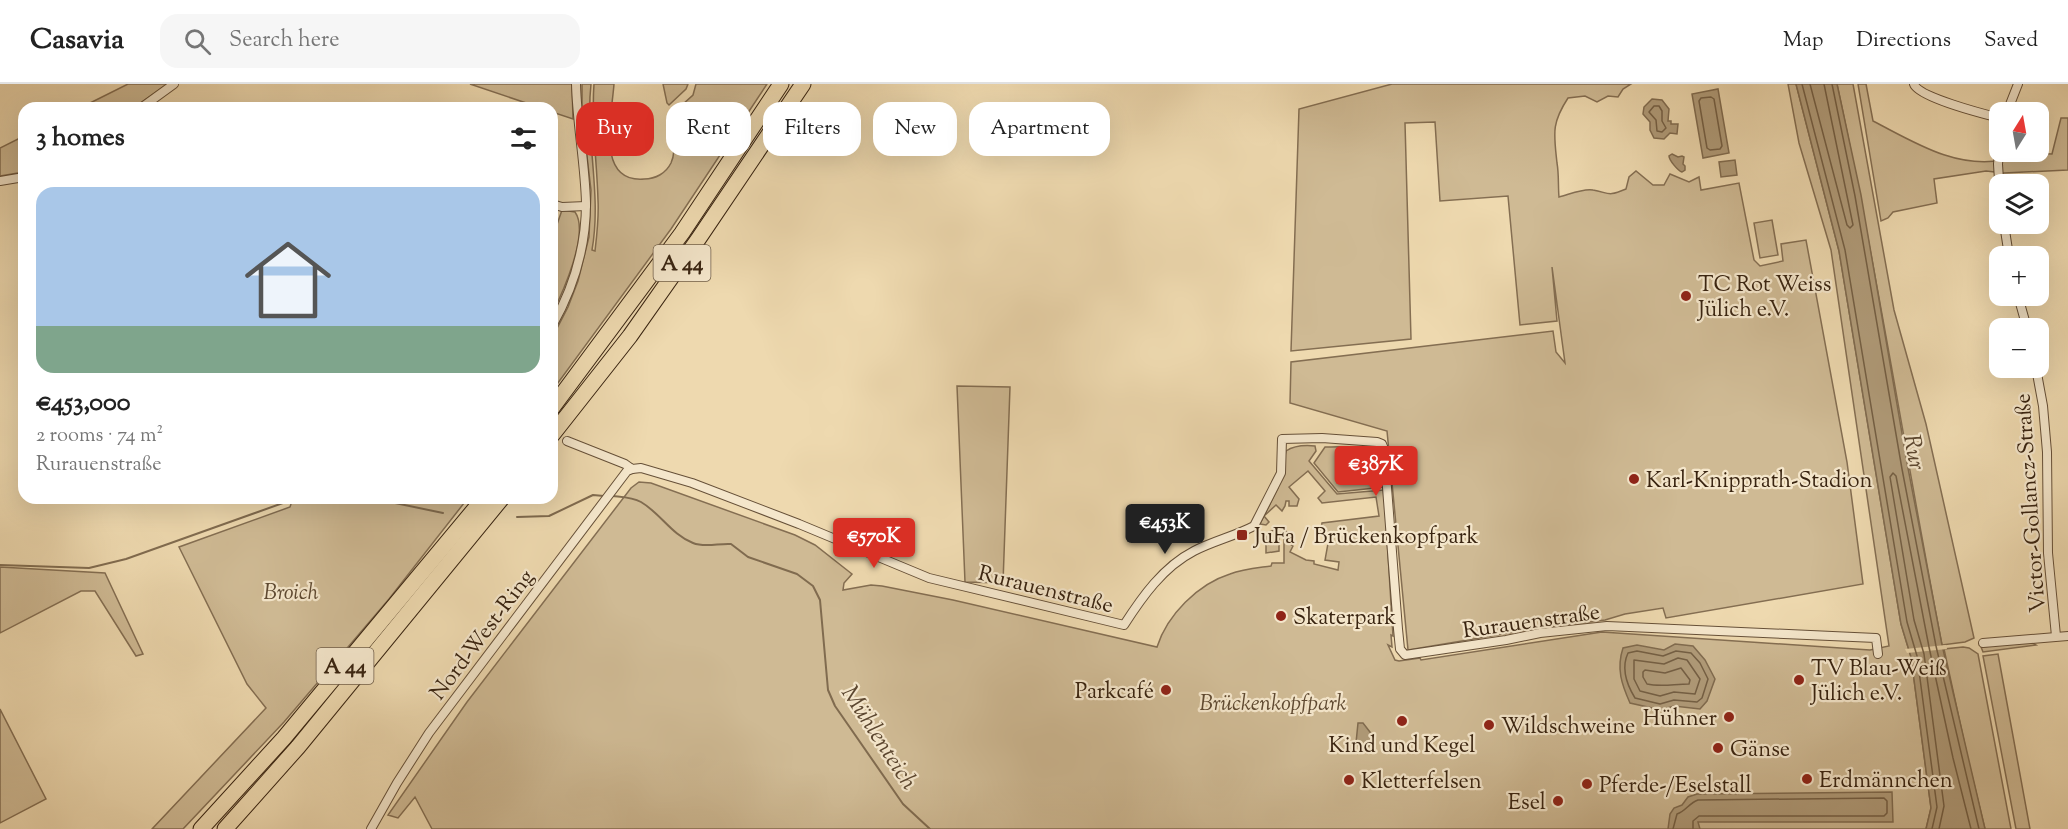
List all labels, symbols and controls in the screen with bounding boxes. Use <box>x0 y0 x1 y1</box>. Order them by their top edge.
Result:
search box <box>160 14 580 68</box>
text: Casavia <box>30 21 124 61</box>
icon: search <box>181 25 214 58</box>
text: Search here <box>229 25 339 57</box>
text: Map <box>1783 26 1823 56</box>
text: Directions <box>1856 26 1951 56</box>
text: Saved <box>1984 26 2038 56</box>
chip: Buy <box>576 102 654 156</box>
chip: Rent <box>666 102 751 156</box>
chip: Filters <box>763 102 861 156</box>
chip: New <box>873 102 957 156</box>
chip: Apartment <box>969 102 1110 156</box>
north arrow <box>1989 102 2049 162</box>
map controls <box>1989 102 2049 378</box>
text: 3 homes <box>36 120 125 157</box>
icon: filters <box>507 122 540 155</box>
button: layers <box>1989 174 2049 234</box>
icon: home <box>234 226 342 334</box>
road number: A 44 <box>654 245 710 281</box>
button: + <box>1989 246 2049 306</box>
place label: TC Rot Weiss Jülich e.V. <box>1697 270 1831 327</box>
marker: TC Rot Weiss Jülich e.V. <box>1679 289 1693 303</box>
button: − <box>1989 318 2049 378</box>
text: €453,000 <box>36 385 130 422</box>
street label: Victor-Gollancz-Straße <box>2008 392 2056 613</box>
text: 2 rooms · 74 m² <box>36 422 163 451</box>
water label: Rur <box>1893 432 1933 474</box>
pin: €387K <box>1334 446 1418 497</box>
text: Rurauenstraße <box>36 451 162 480</box>
text: €387K <box>1349 451 1403 480</box>
place label: Karl-Knipprath-Stadion <box>1646 466 1873 498</box>
marker: Karl-Knipprath-Stadion <box>1627 472 1641 486</box>
pin: €453K <box>1123 504 1207 555</box>
text: €453K <box>1140 509 1190 538</box>
pin: €570K <box>832 518 916 569</box>
place label: JuFa / Brückenkopfpark <box>1253 522 1478 554</box>
text: €570K <box>847 523 901 552</box>
marker: JuFa / Brückenkopfpark <box>1235 528 1249 542</box>
street label: Rurauenstraße <box>974 559 1116 623</box>
street label: Nord-West-Ring <box>424 564 543 708</box>
park label: Broich <box>264 578 319 610</box>
street label: Rurauenstraße <box>1461 598 1602 648</box>
place label: Skaterpark <box>1293 603 1396 635</box>
marker: Skaterpark <box>1274 609 1288 623</box>
road number: A 44 <box>316 648 374 684</box>
place label: TV Blau-Weiß Jülich e.V. <box>1810 654 1947 711</box>
marker: TV Blau-Weiß Jülich e.V. <box>1792 673 1806 687</box>
place label: Parkcafé <box>1075 677 1154 709</box>
water label: Mühlenteich <box>832 679 925 797</box>
marker: Parkcafé <box>1159 683 1173 697</box>
park label: Brückenkopfpark <box>1199 689 1347 721</box>
place label: Hühner <box>1643 704 1717 736</box>
marker: Hühner <box>1722 710 1736 724</box>
place label: Wildschweine <box>1501 712 1635 744</box>
marker: Kind und Kegel <box>1395 714 1409 728</box>
marker: Wildschweine <box>1482 718 1496 732</box>
place label: Kind und Kegel <box>1329 731 1475 763</box>
place label: Gänse <box>1730 735 1790 767</box>
marker: Gänse <box>1711 741 1725 755</box>
place label: Erdmännchen <box>1819 766 1953 798</box>
place label: Kletterfelsen <box>1361 767 1482 799</box>
place label: Pferde-/Eselstall <box>1599 771 1752 803</box>
marker: Erdmännchen <box>1800 772 1814 786</box>
marker: Kletterfelsen <box>1342 773 1356 787</box>
marker: Pferde-/Eselstall <box>1580 777 1594 791</box>
place label: Esel <box>1508 788 1546 820</box>
marker: Esel <box>1551 794 1565 808</box>

